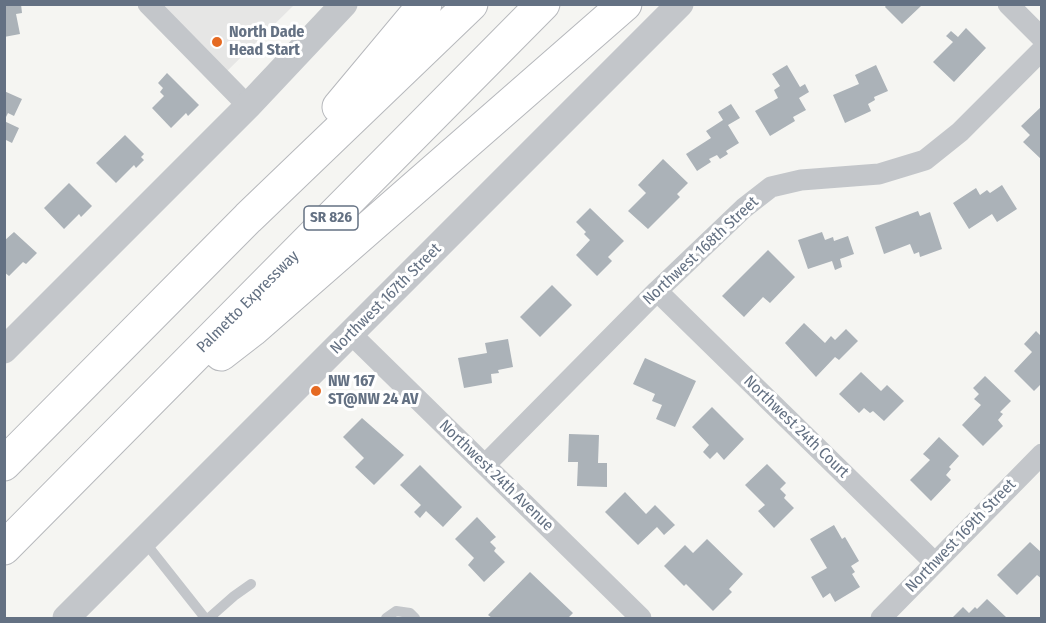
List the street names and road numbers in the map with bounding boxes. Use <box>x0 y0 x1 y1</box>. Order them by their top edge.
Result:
street label: Northwest 168th Street <box>639 193 763 309</box>
road number: SR 826 <box>304 206 358 230</box>
street label: Northwest 167th Street <box>327 240 445 358</box>
street label: Palmetto Expressway <box>193 247 303 357</box>
street label: Northwest 24th Court <box>739 372 853 482</box>
street label: Northwest 24th Avenue <box>435 416 557 536</box>
street label: Northwest 169th Street <box>902 475 1020 597</box>

